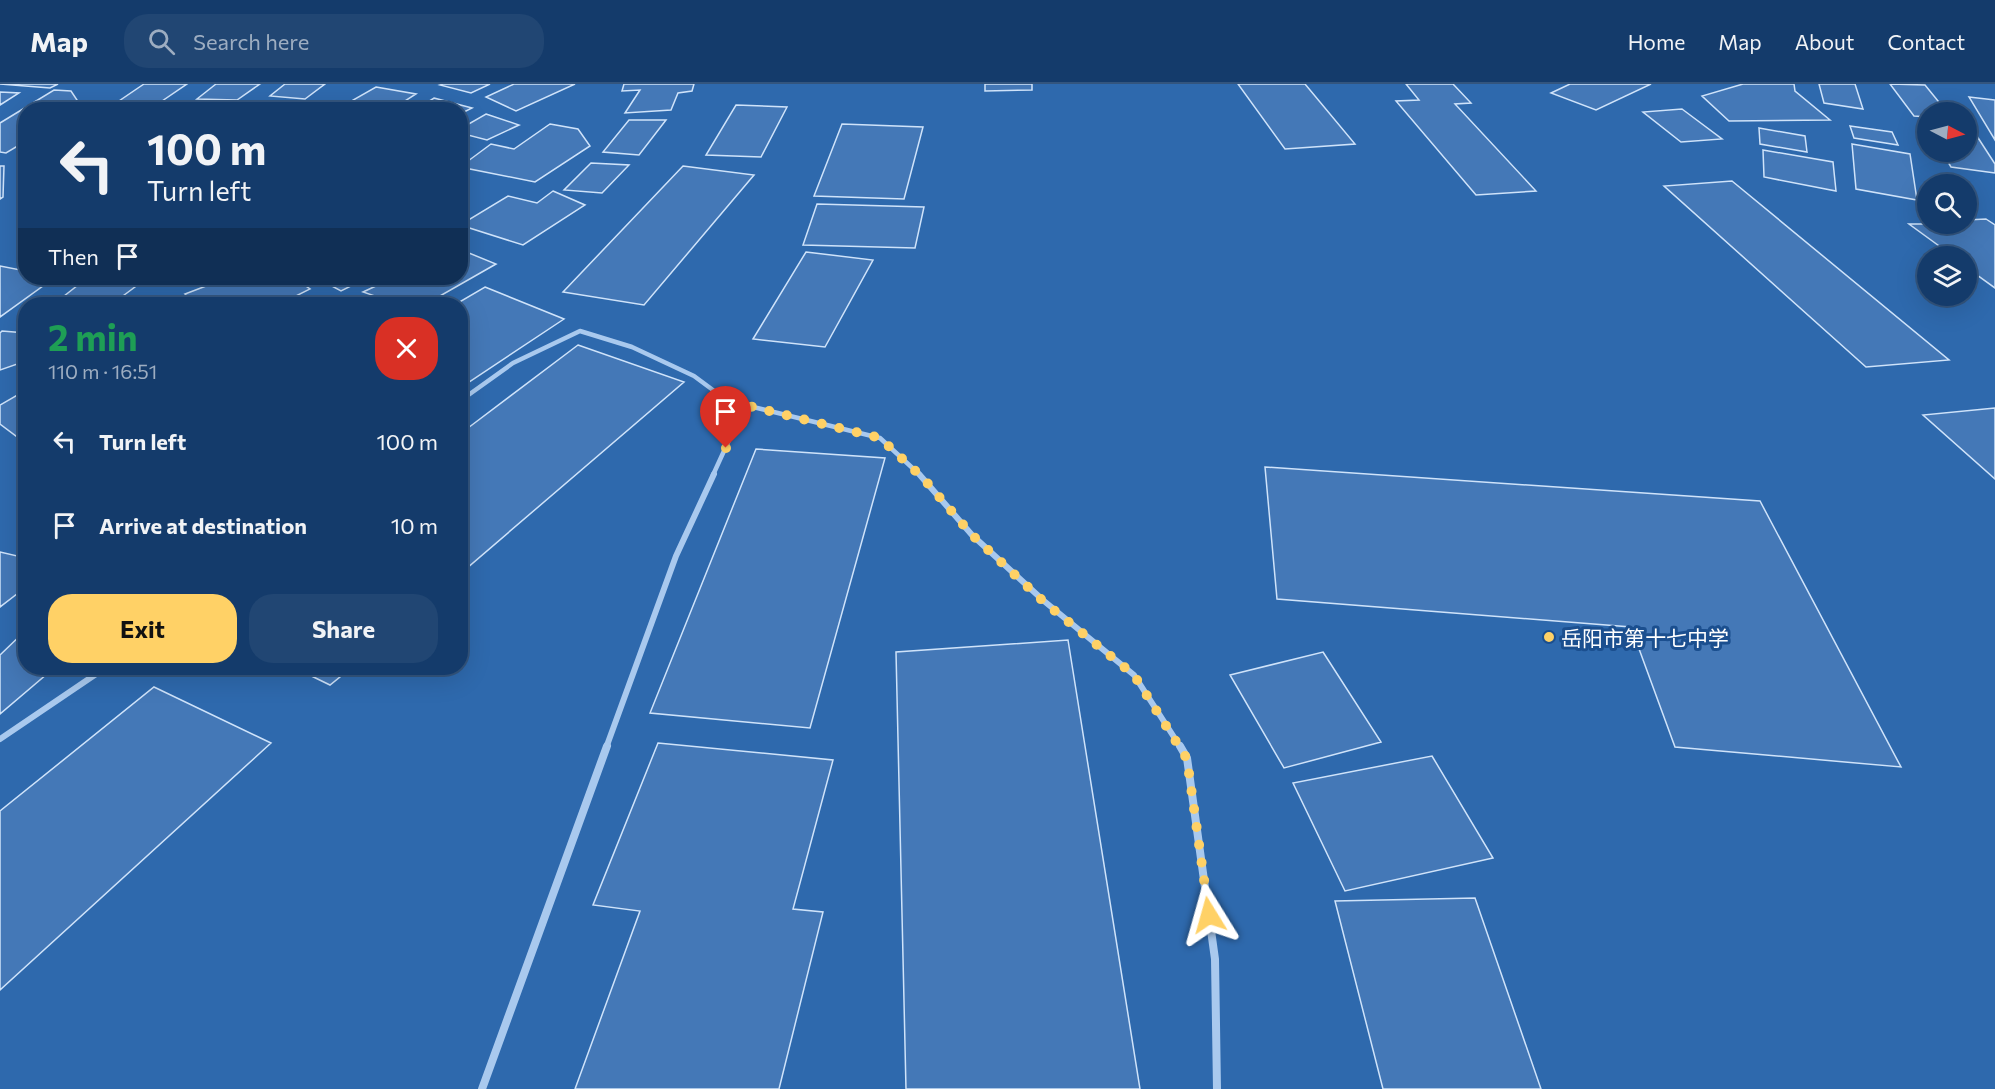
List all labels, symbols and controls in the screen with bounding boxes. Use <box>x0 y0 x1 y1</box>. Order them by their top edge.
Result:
search box <box>124 14 544 68</box>
text: Map <box>30 24 88 58</box>
icon: search <box>145 25 178 58</box>
text: Search here <box>193 28 309 55</box>
text: Home <box>1628 29 1685 54</box>
text: Map <box>1718 29 1762 54</box>
text: About <box>1795 29 1854 54</box>
text: Contact <box>1887 29 1965 54</box>
north arrow <box>1917 102 1977 162</box>
map controls <box>1917 102 1977 306</box>
text: 100 m <box>147 122 267 174</box>
icon: left <box>48 126 126 204</box>
text: Turn left <box>147 174 251 207</box>
button: search <box>1917 174 1977 234</box>
icon: arrive <box>111 240 144 273</box>
text: Then <box>48 243 99 270</box>
button: layers <box>1917 246 1977 306</box>
text: 2 min <box>48 314 138 358</box>
button: close <box>375 317 438 380</box>
text: 110 m · 16:51 <box>48 359 157 383</box>
pin <box>700 386 751 448</box>
icon: arrive <box>709 395 742 428</box>
icon: left <box>48 425 81 458</box>
text: Turn left <box>99 428 186 455</box>
text: 100 m <box>376 428 438 455</box>
icon: arrive <box>48 509 81 542</box>
text: Arrive at destination <box>99 512 307 539</box>
text: 10 m <box>391 512 438 539</box>
button: Exit <box>48 594 237 663</box>
button: Share <box>249 594 438 663</box>
place label: 岳阳市第十七中学 <box>1561 625 1729 650</box>
marker: 岳阳市第十七中学 <box>1542 630 1556 644</box>
position arrow <box>1177 883 1241 947</box>

